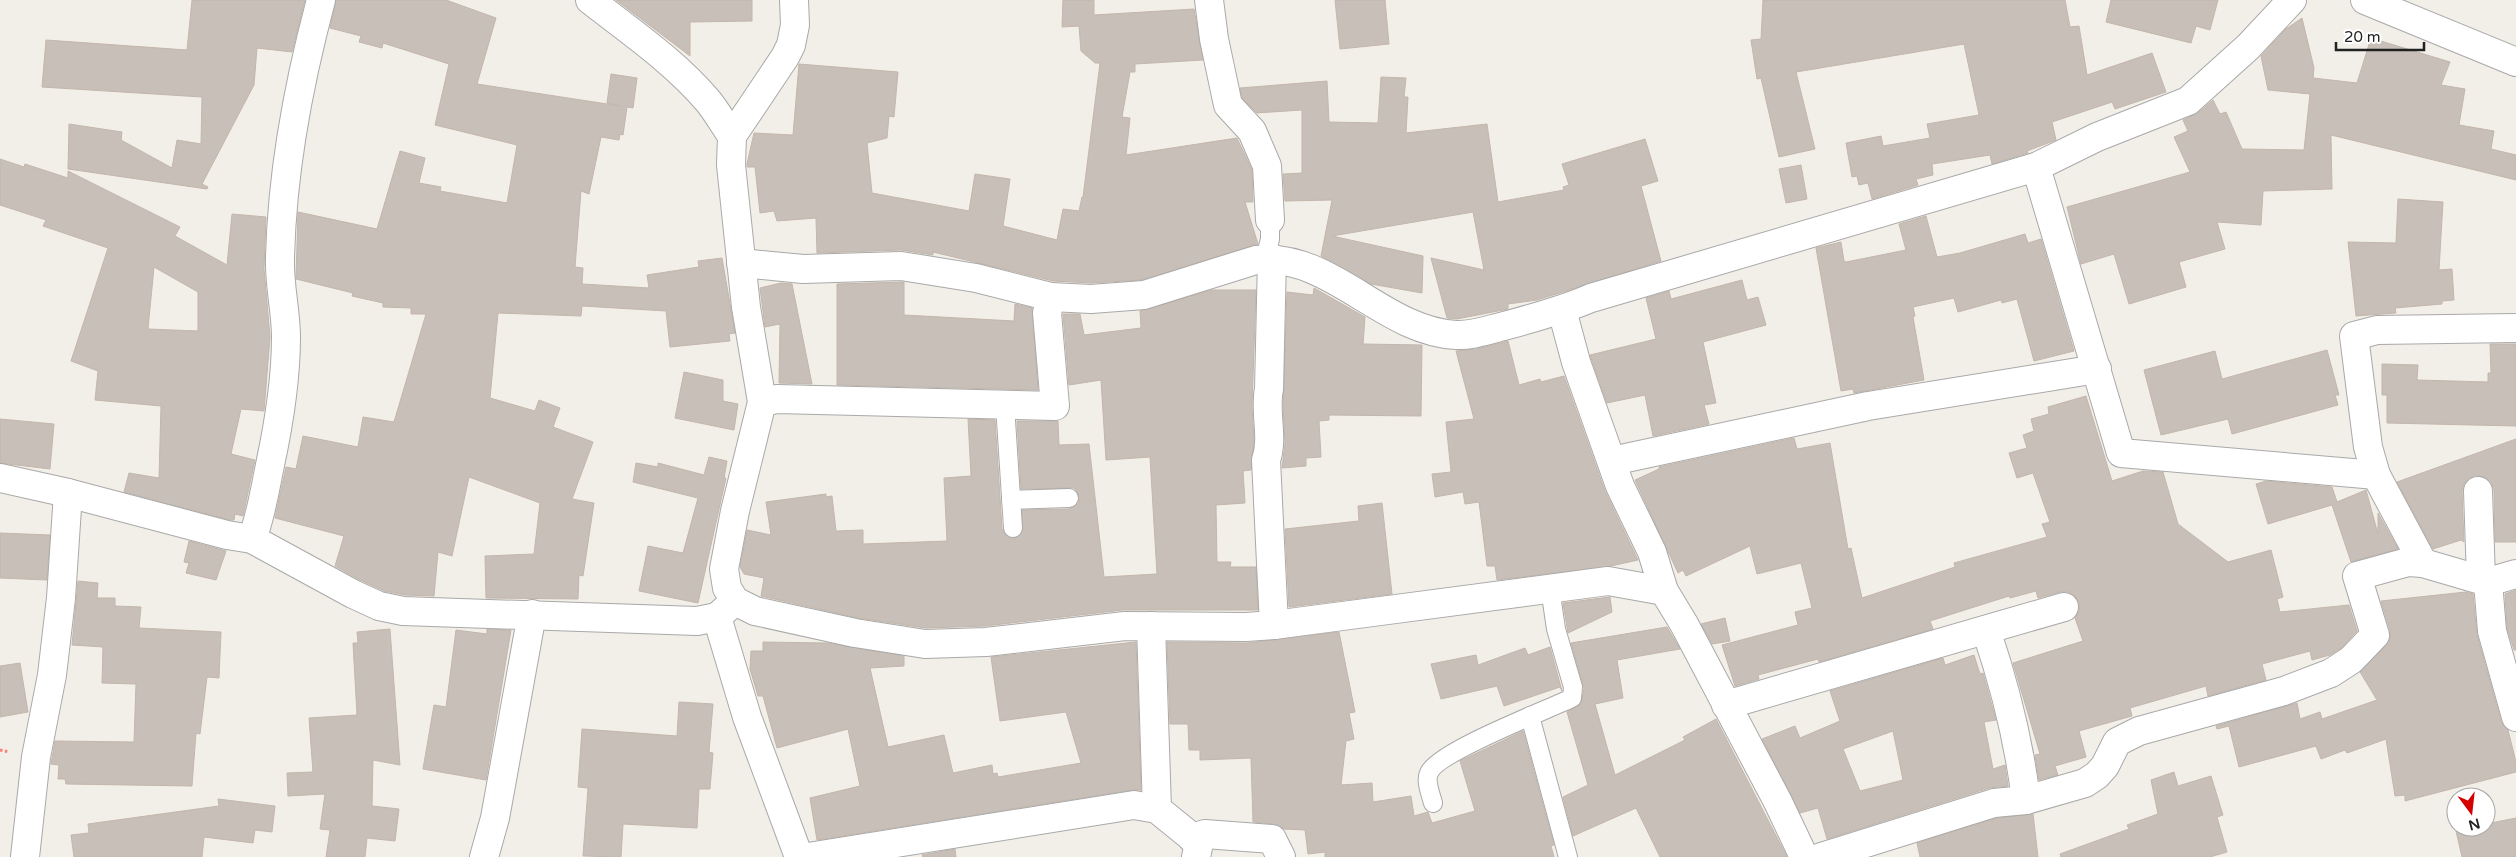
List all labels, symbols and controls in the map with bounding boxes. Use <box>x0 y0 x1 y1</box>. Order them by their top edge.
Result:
scale bar <box>2336 20 2424 52</box>
text: 20 m <box>2344 28 2381 46</box>
north arrow <box>2446 787 2496 837</box>
text: N <box>2467 814 2482 834</box>

